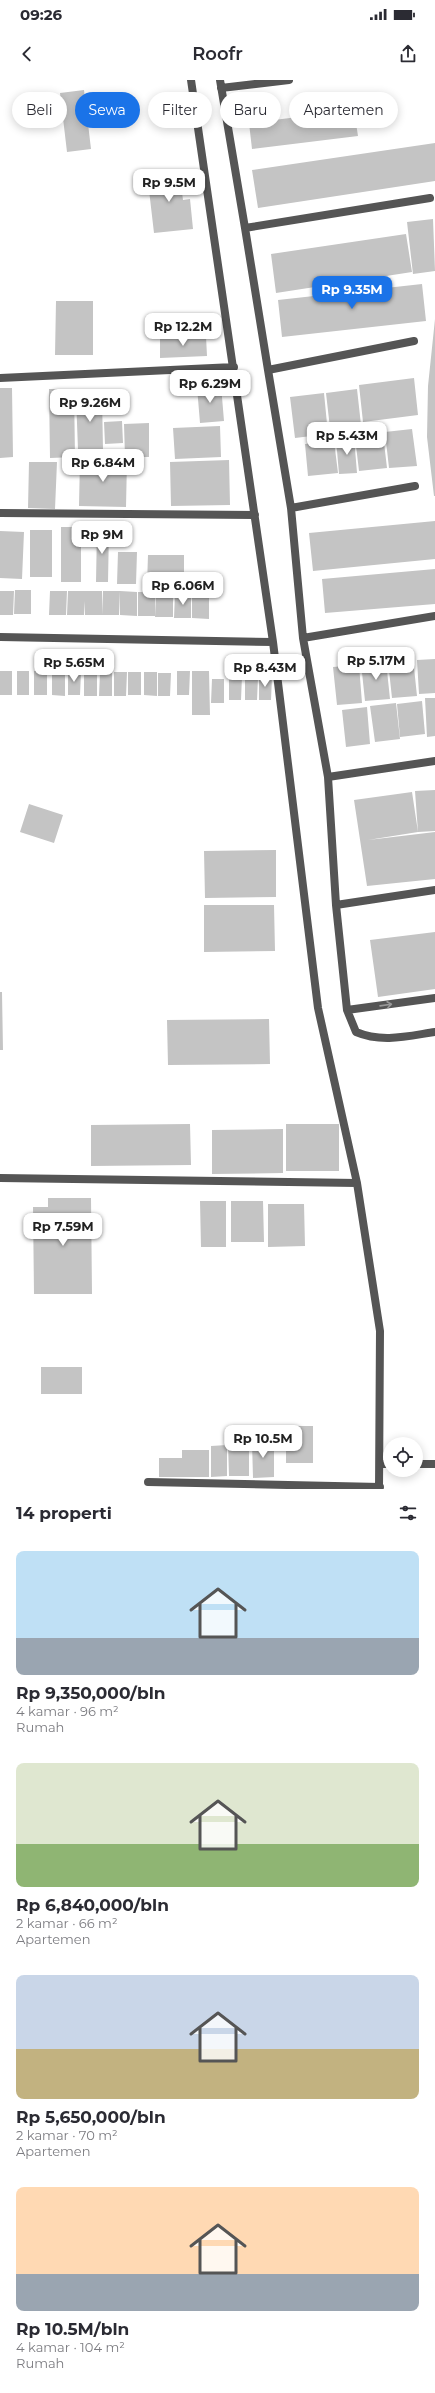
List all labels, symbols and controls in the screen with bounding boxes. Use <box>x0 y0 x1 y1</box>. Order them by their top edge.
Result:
text: 09:26 <box>20 5 62 24</box>
icon: back <box>16 43 38 65</box>
text: Roofr <box>192 43 243 65</box>
icon: share <box>397 43 419 65</box>
chip: Beli <box>12 92 67 128</box>
chip: Sewa <box>75 92 140 128</box>
chip: Filter <box>148 92 212 128</box>
chip: Baru <box>220 92 281 128</box>
chip: Apartemen <box>289 92 398 128</box>
pin: Rp 9.5M <box>132 169 206 203</box>
text: Rp 9.5M <box>142 174 196 190</box>
pin: Rp 9.35M <box>311 276 393 310</box>
text: Rp 9.35M <box>321 281 383 297</box>
pin: Rp 12.2M <box>142 313 224 347</box>
text: Rp 12.2M <box>154 318 212 334</box>
pin: Rp 6.29M <box>169 370 251 404</box>
text: Rp 6.29M <box>179 375 241 391</box>
pin: Rp 9.26M <box>49 389 131 423</box>
text: Rp 9.26M <box>59 394 121 410</box>
pin: Rp 5.43M <box>306 422 388 456</box>
text: Rp 5.43M <box>316 427 378 443</box>
pin: Rp 6.84M <box>62 449 144 483</box>
text: Rp 6.84M <box>71 454 135 470</box>
pin: Rp 9M <box>74 521 130 555</box>
text: Rp 9M <box>81 526 123 542</box>
pin: Rp 6.06M <box>142 572 224 606</box>
text: Rp 6.06M <box>151 577 215 593</box>
pin: Rp 5.17M <box>335 647 417 681</box>
pin: Rp 5.65M <box>33 649 115 683</box>
text: Rp 5.17M <box>347 652 405 668</box>
text: Rp 5.65M <box>43 654 105 670</box>
pin: Rp 8.43M <box>224 654 306 688</box>
text: Rp 8.43M <box>233 659 297 675</box>
one-way arrow <box>379 1001 392 1009</box>
pin: Rp 7.59M <box>22 1213 104 1247</box>
text: Rp 7.59M <box>32 1218 94 1234</box>
pin: Rp 10.5M <box>222 1425 304 1459</box>
text: Rp 10.5M <box>233 1430 293 1446</box>
map controls <box>383 1437 423 1477</box>
button: locate <box>383 1437 423 1477</box>
icon: filters <box>397 1502 419 1524</box>
text: 14 properti <box>16 1503 112 1523</box>
icon: home <box>182 1577 254 1649</box>
text: Rp 9,350,000/bln <box>16 1683 166 1703</box>
text: 4 kamar · 96 m² <box>16 1703 119 1719</box>
text: Rumah <box>16 1719 64 1735</box>
icon: home <box>182 1789 254 1861</box>
text: Rp 6,840,000/bln <box>16 1895 169 1915</box>
text: 2 kamar · 66 m² <box>16 1915 118 1931</box>
text: Apartemen <box>16 1931 91 1947</box>
icon: home <box>182 2001 254 2073</box>
text: Rp 5,650,000/bln <box>16 2107 166 2127</box>
text: 2 kamar · 70 m² <box>16 2127 118 2143</box>
text: Apartemen <box>16 2143 91 2159</box>
icon: home <box>182 2213 254 2285</box>
text: Rp 10.5M/bln <box>16 2319 129 2339</box>
text: 4 kamar · 104 m² <box>16 2339 125 2355</box>
text: Rumah <box>16 2355 64 2371</box>

